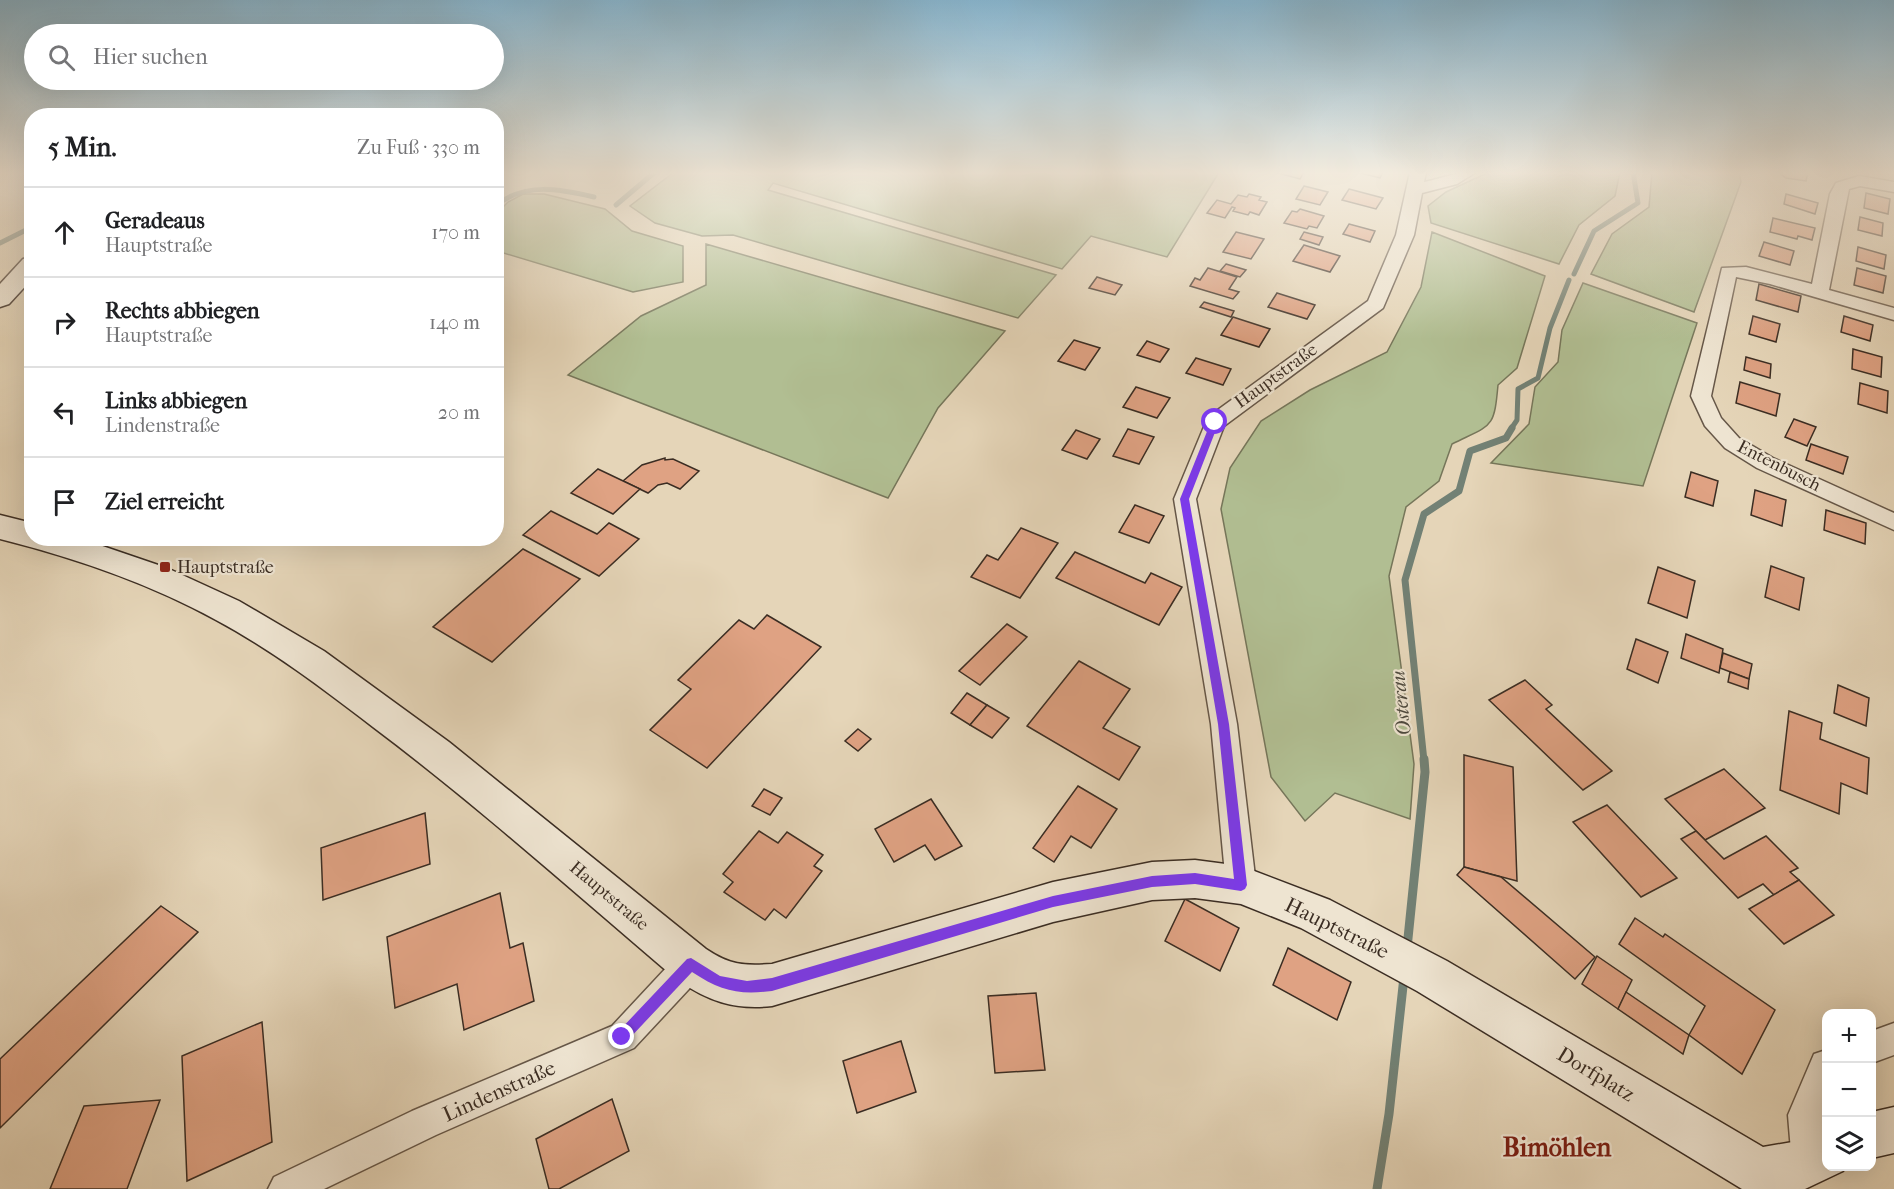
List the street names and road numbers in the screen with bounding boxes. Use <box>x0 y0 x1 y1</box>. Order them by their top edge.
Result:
street label: Hauptstraße <box>1231 339 1321 413</box>
street label: Entenbusch <box>1734 436 1824 496</box>
street label: Hauptstraße <box>565 857 653 935</box>
street label: Hauptstraße <box>1281 892 1393 964</box>
street label: Dorfplatz <box>1553 1042 1639 1106</box>
street label: Lindenstraße <box>439 1055 559 1127</box>

